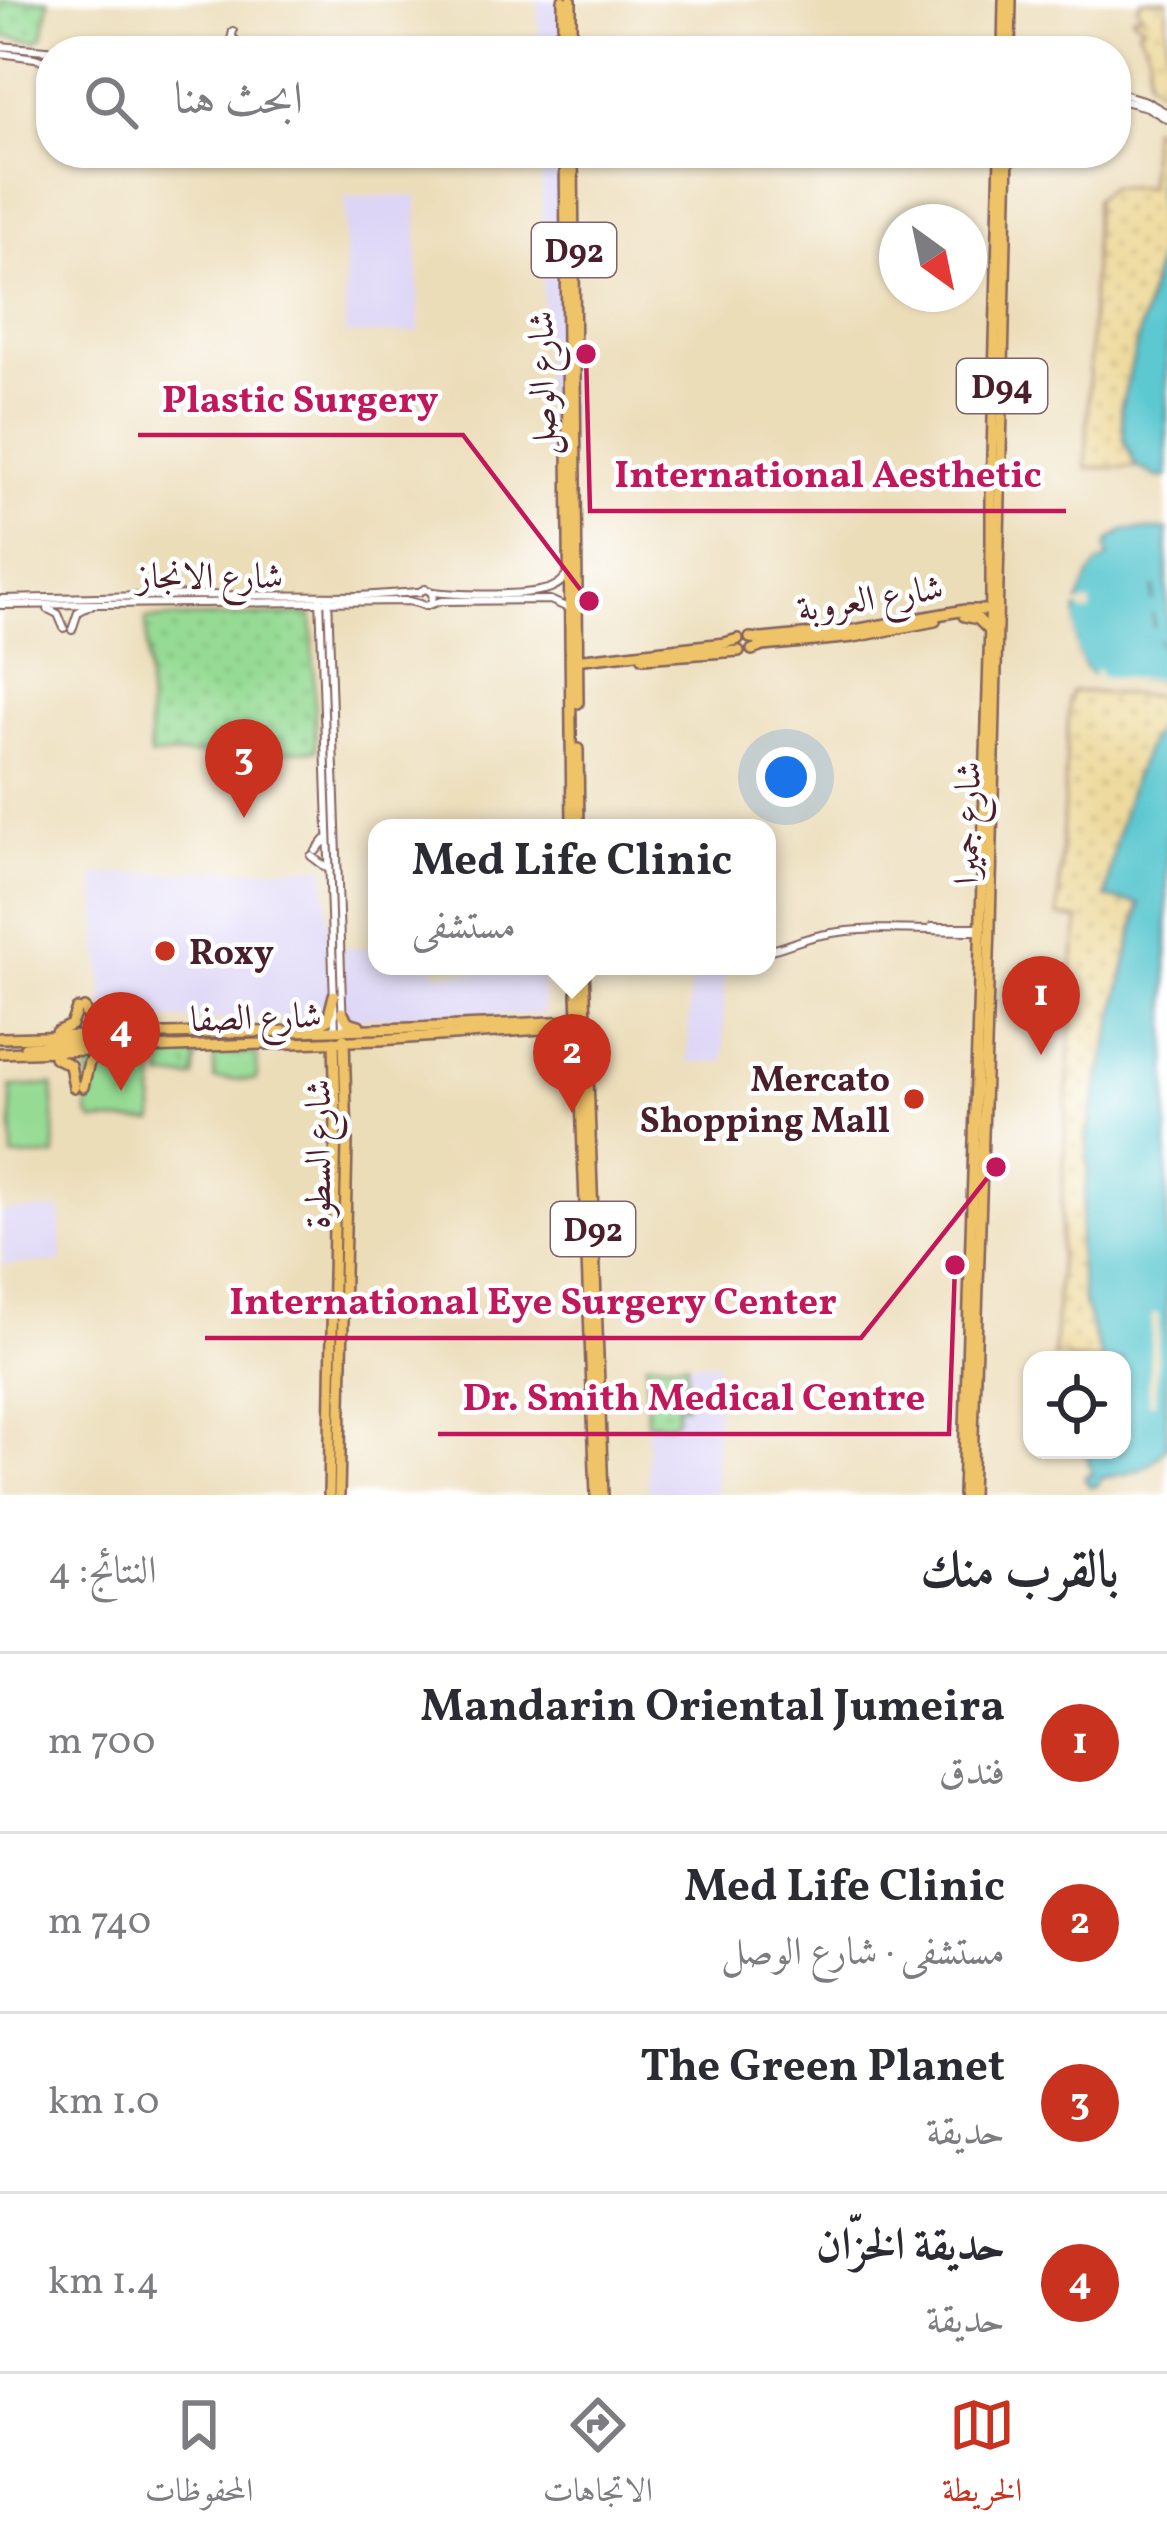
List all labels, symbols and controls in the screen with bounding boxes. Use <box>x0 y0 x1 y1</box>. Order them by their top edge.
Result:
search box <box>36 36 1131 168</box>
icon: search <box>78 69 144 135</box>
text: ابحث هنا <box>174 70 303 133</box>
north arrow <box>879 204 987 312</box>
road number: D92 <box>532 223 616 277</box>
street label: شارع الوصل <box>519 310 573 456</box>
road number: D94 <box>957 359 1047 413</box>
callout: Plastic Surgery <box>138 360 463 435</box>
text: Plastic Surgery <box>162 375 438 429</box>
callout: International Aesthetic <box>590 436 1066 511</box>
text: International Aesthetic <box>614 450 1042 504</box>
street label: شارع الانجاز <box>134 554 283 606</box>
street label: شارع العروبة <box>794 565 948 639</box>
pin: 3 <box>205 719 283 818</box>
your location <box>756 747 816 807</box>
street label: شارع جميرا <box>944 761 998 885</box>
popup <box>368 819 776 975</box>
text: Med Life Clinic <box>412 831 732 894</box>
text: مستشفى <box>412 901 516 955</box>
place label: Roxy <box>189 930 274 980</box>
marker: Roxy <box>152 938 178 964</box>
pin: 1 <box>1002 956 1080 1055</box>
pin: 4 <box>82 992 160 1091</box>
street label: شارع الصفا <box>189 993 323 1049</box>
pin: 2 <box>533 1014 611 1113</box>
place label: Mercato Shopping Mall <box>640 1057 890 1148</box>
street label: شارع السطوة <box>296 1079 348 1229</box>
marker: Mercato Shopping Mall <box>901 1086 927 1112</box>
road number: D92 <box>551 1202 635 1256</box>
callout: International Eye Surgery Center <box>205 1263 861 1338</box>
text: International Eye Surgery Center <box>229 1277 837 1331</box>
map controls <box>1023 1351 1131 1459</box>
button: locate <box>1023 1351 1131 1459</box>
callout: Dr. Smith Medical Centre <box>438 1359 949 1434</box>
text: Dr. Smith Medical Centre <box>462 1373 926 1427</box>
text: بالقرب منك <box>920 1537 1119 1608</box>
text: النتائج: 4 <box>48 1546 157 1600</box>
text: Mandarin Oriental Jumeira <box>420 1677 1005 1740</box>
text: 700 m <box>48 1716 155 1770</box>
text: 1 <box>1072 1716 1088 1770</box>
text: فندق <box>939 1747 1005 1801</box>
text: Med Life Clinic <box>684 1857 1005 1920</box>
text: 740 m <box>48 1896 151 1950</box>
text: 2 <box>1070 1896 1090 1950</box>
text: مستشفى · شارع الوصل <box>721 1927 1005 1981</box>
text: The Green Planet <box>640 2037 1005 2100</box>
text: 1.0 km <box>48 2076 159 2130</box>
text: 3 <box>1070 2076 1090 2130</box>
text: حديقة <box>926 2107 1005 2161</box>
text: حديقة الخزّان <box>816 2216 1005 2279</box>
text: 1.4 km <box>48 2256 159 2310</box>
text: 4 <box>1068 2256 1092 2310</box>
text: حديقة <box>926 2295 1005 2349</box>
tab: المحفوظات <box>145 2392 253 2522</box>
tab: الاتجاهات <box>543 2392 653 2522</box>
tab: الخريطة <box>942 2392 1022 2522</box>

